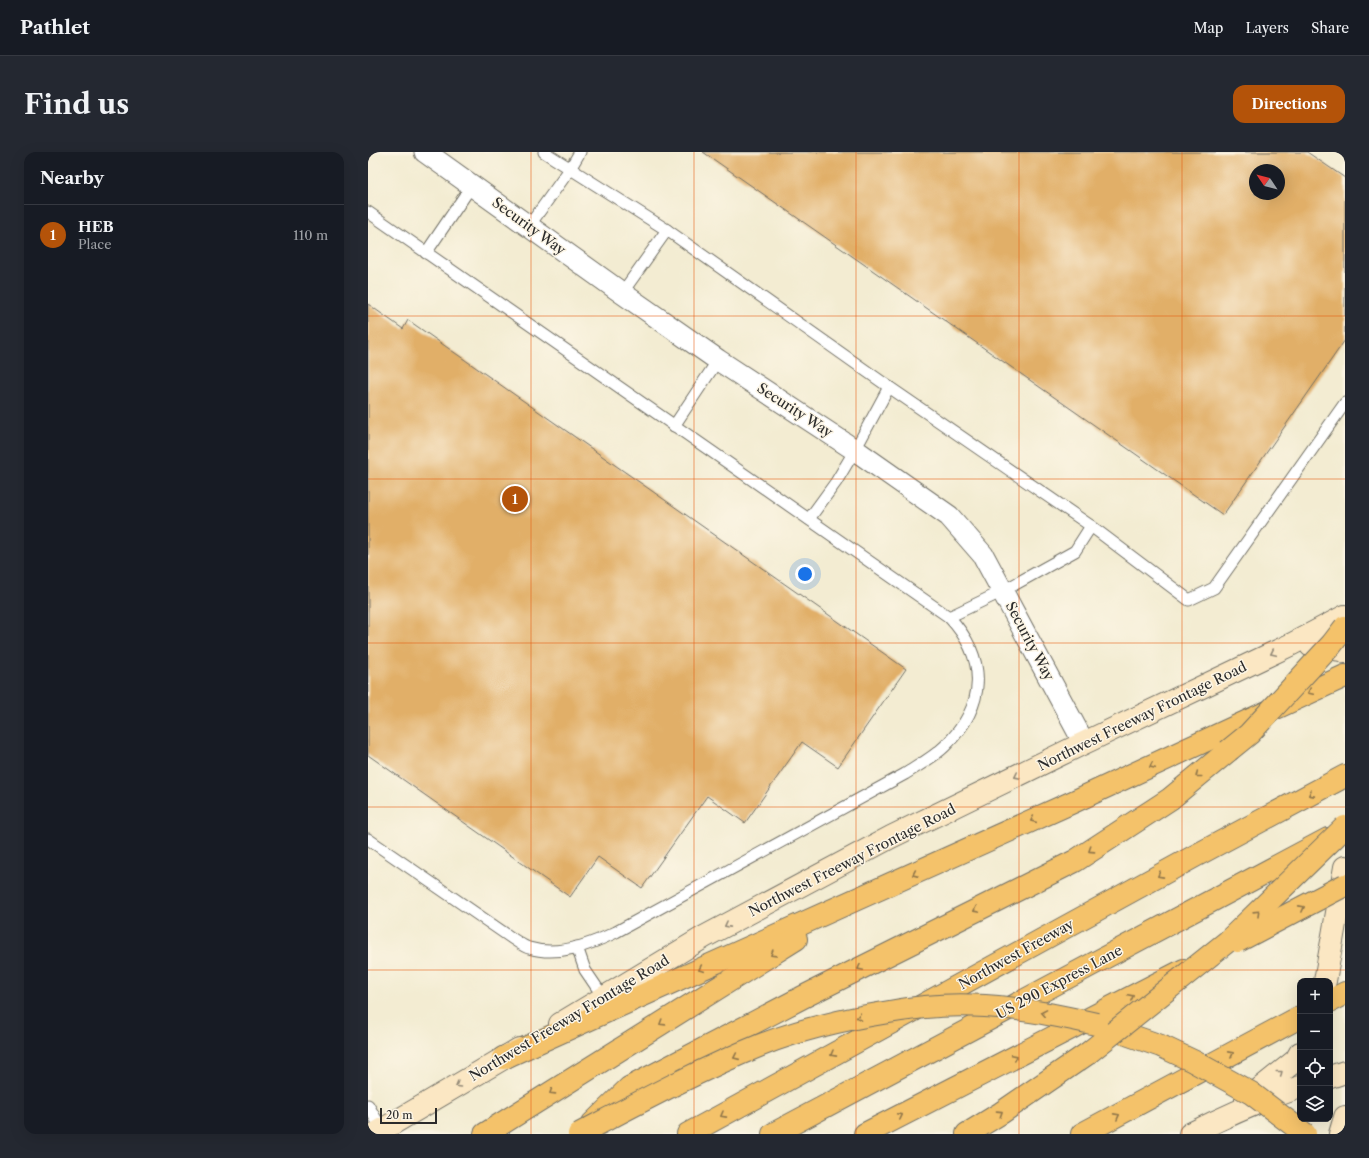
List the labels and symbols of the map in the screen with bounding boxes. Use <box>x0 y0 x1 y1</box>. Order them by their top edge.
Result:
north arrow <box>1249 164 1285 200</box>
street label: Security Way <box>489 193 570 259</box>
street label: Security Way <box>754 379 836 441</box>
pin: 1 <box>502 484 528 514</box>
your location <box>795 564 815 584</box>
street label: Security Way <box>1002 598 1058 684</box>
one-way arrow <box>1269 648 1277 656</box>
street label: Northwest Freeway Frontage Road <box>1035 657 1250 775</box>
one-way arrow <box>1306 687 1314 695</box>
one-way arrow <box>1148 761 1156 769</box>
one-way arrow <box>1013 771 1021 779</box>
one-way arrow <box>1195 771 1202 778</box>
one-way arrow <box>1307 790 1315 797</box>
street label: Northwest Freeway Frontage Road <box>745 799 959 920</box>
one-way arrow <box>1030 815 1038 823</box>
one-way arrow <box>1089 845 1096 852</box>
one-way arrow <box>911 869 918 877</box>
one-way arrow <box>1157 870 1164 877</box>
one-way arrow <box>973 905 981 913</box>
one-way arrow <box>1298 905 1305 912</box>
one-way arrow <box>1252 910 1260 918</box>
street label: Northwest Freeway <box>955 915 1077 993</box>
one-way arrow <box>724 920 731 928</box>
street label: US 290 Express Lane <box>993 941 1126 1023</box>
one-way arrow <box>770 949 777 956</box>
street label: Northwest Freeway Frontage Road <box>466 951 673 1085</box>
one-way arrow <box>857 963 864 971</box>
one-way arrow <box>698 964 706 972</box>
one-way arrow <box>1127 994 1134 1002</box>
one-way arrow <box>1041 1009 1047 1018</box>
one-way arrow <box>856 1013 862 1021</box>
one-way arrow <box>659 1018 666 1026</box>
one-way arrow <box>830 1050 837 1057</box>
one-way arrow <box>1227 1051 1234 1059</box>
one-way arrow <box>732 1052 739 1060</box>
one-way arrow <box>1011 1054 1019 1061</box>
one-way arrow <box>1276 1071 1283 1078</box>
one-way arrow <box>455 1080 462 1087</box>
one-way arrow <box>549 1087 556 1095</box>
scale bar <box>380 1106 437 1125</box>
one-way arrow <box>719 1110 727 1118</box>
one-way arrow <box>996 1111 1003 1118</box>
one-way arrow <box>896 1113 903 1121</box>
one-way arrow <box>1113 1113 1120 1120</box>

